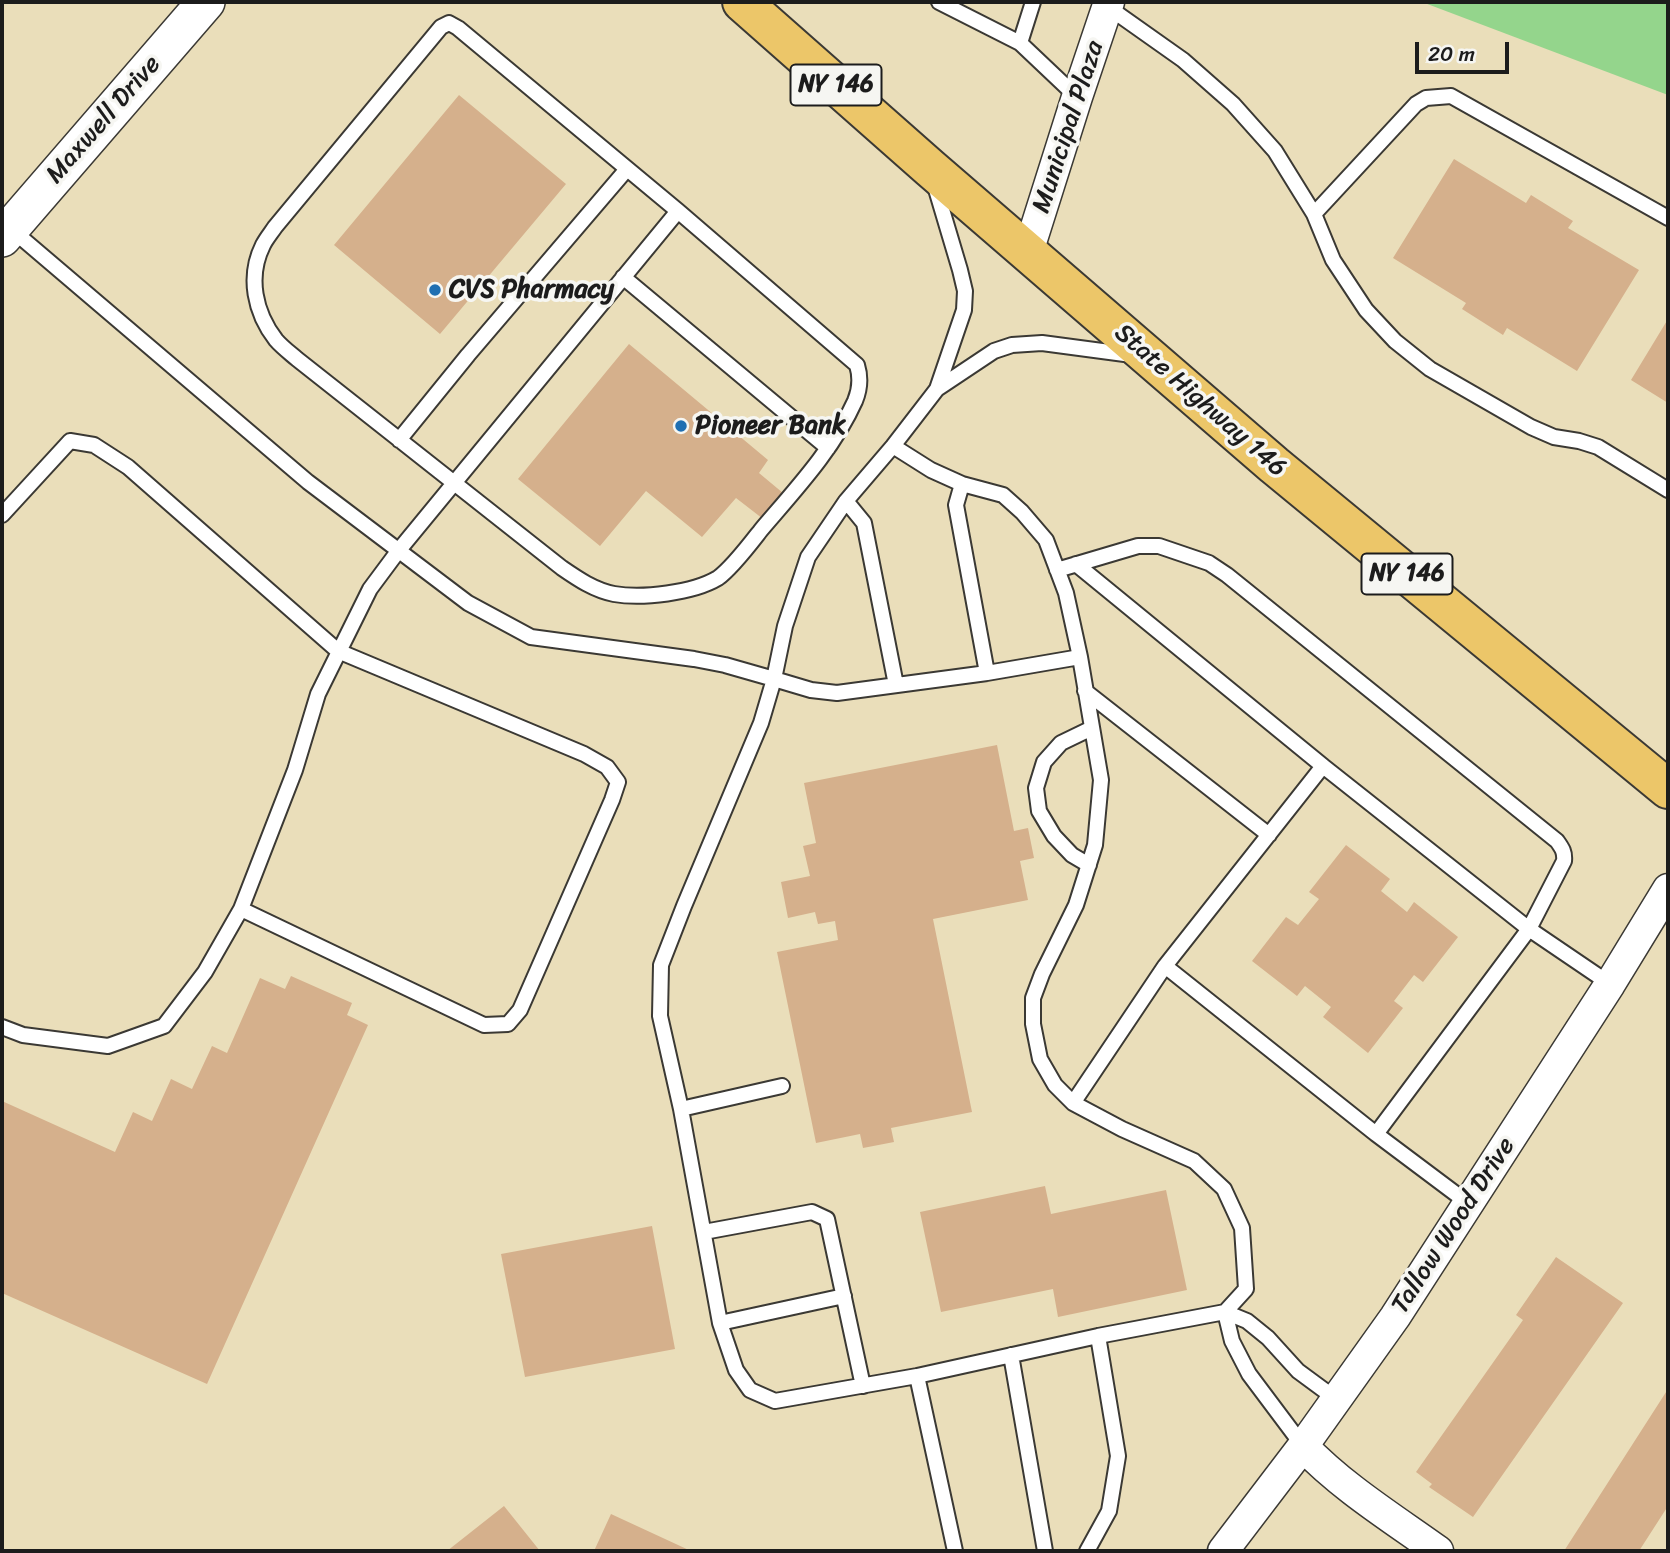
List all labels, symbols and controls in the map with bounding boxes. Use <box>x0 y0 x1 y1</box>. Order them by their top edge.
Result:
scale bar <box>1418 28 1512 72</box>
text: 20 m <box>1428 35 1475 73</box>
street label: Municipal Plaza <box>1026 37 1112 217</box>
street label: Maxwell Drive <box>40 50 168 190</box>
road number: NY 146 <box>790 64 882 106</box>
place label: CVS Pharmacy <box>449 274 614 306</box>
marker: CVS Pharmacy <box>427 282 443 298</box>
street label: State Highway 146 <box>1107 318 1293 484</box>
place label: Pioneer Bank <box>695 410 846 442</box>
marker: Pioneer Bank <box>673 418 689 434</box>
road number: NY 146 <box>1362 554 1452 594</box>
street label: Tallow Wood Drive <box>1385 1132 1523 1320</box>

